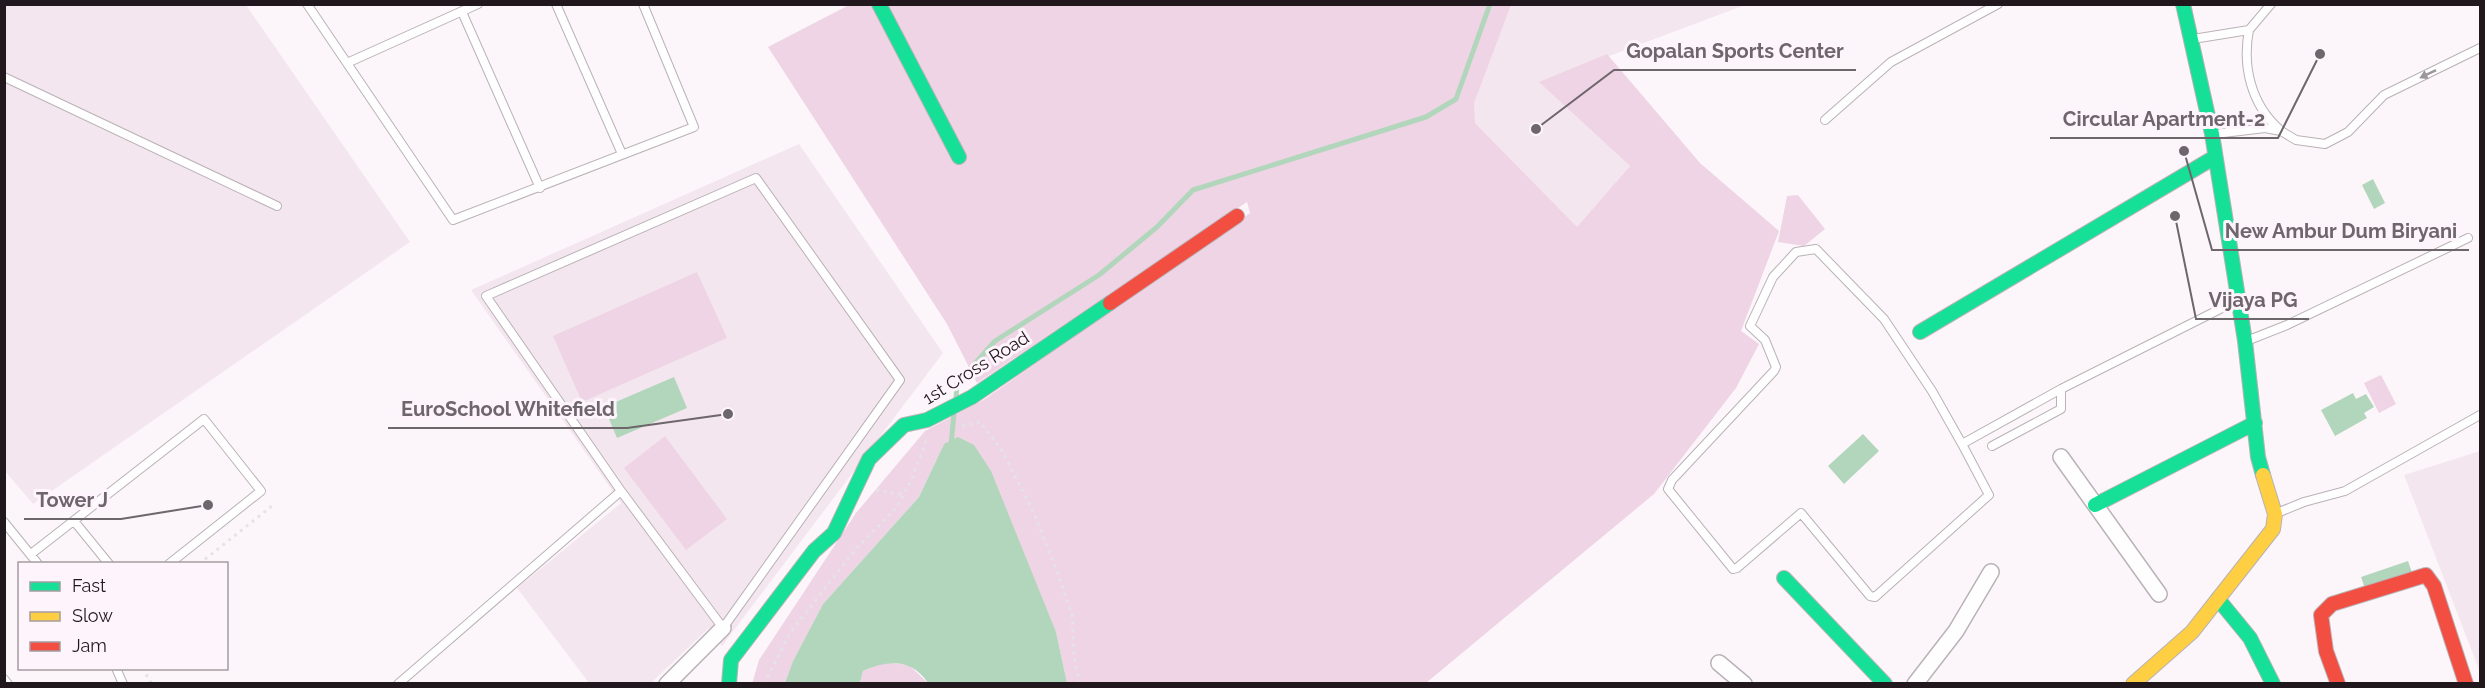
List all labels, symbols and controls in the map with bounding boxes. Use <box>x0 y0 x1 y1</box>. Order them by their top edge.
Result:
callout: Gopalan Sports Center <box>1614 32 1856 70</box>
text: Gopalan Sports Center <box>1626 39 1844 63</box>
one-way arrow <box>2419 69 2436 78</box>
callout: Circular Apartment-2 <box>2050 100 2278 138</box>
text: Circular Apartment-2 <box>2063 107 2265 131</box>
callout: New Ambur Dum Biryani <box>2212 212 2469 250</box>
text: New Ambur Dum Biryani <box>2225 219 2457 243</box>
callout: Vijaya PG <box>2196 281 2309 319</box>
text: Vijaya PG <box>2209 288 2297 312</box>
street label: 1st Cross Road <box>919 327 1033 409</box>
callout: EuroSchool Whitefield <box>388 390 627 428</box>
text: EuroSchool Whitefield <box>401 397 615 421</box>
callout: Tower J <box>24 481 121 519</box>
text: Tower J <box>36 488 108 512</box>
legend <box>18 562 228 670</box>
text: Fast <box>72 575 106 596</box>
text: Slow <box>72 605 113 626</box>
text: Jam <box>72 635 107 656</box>

